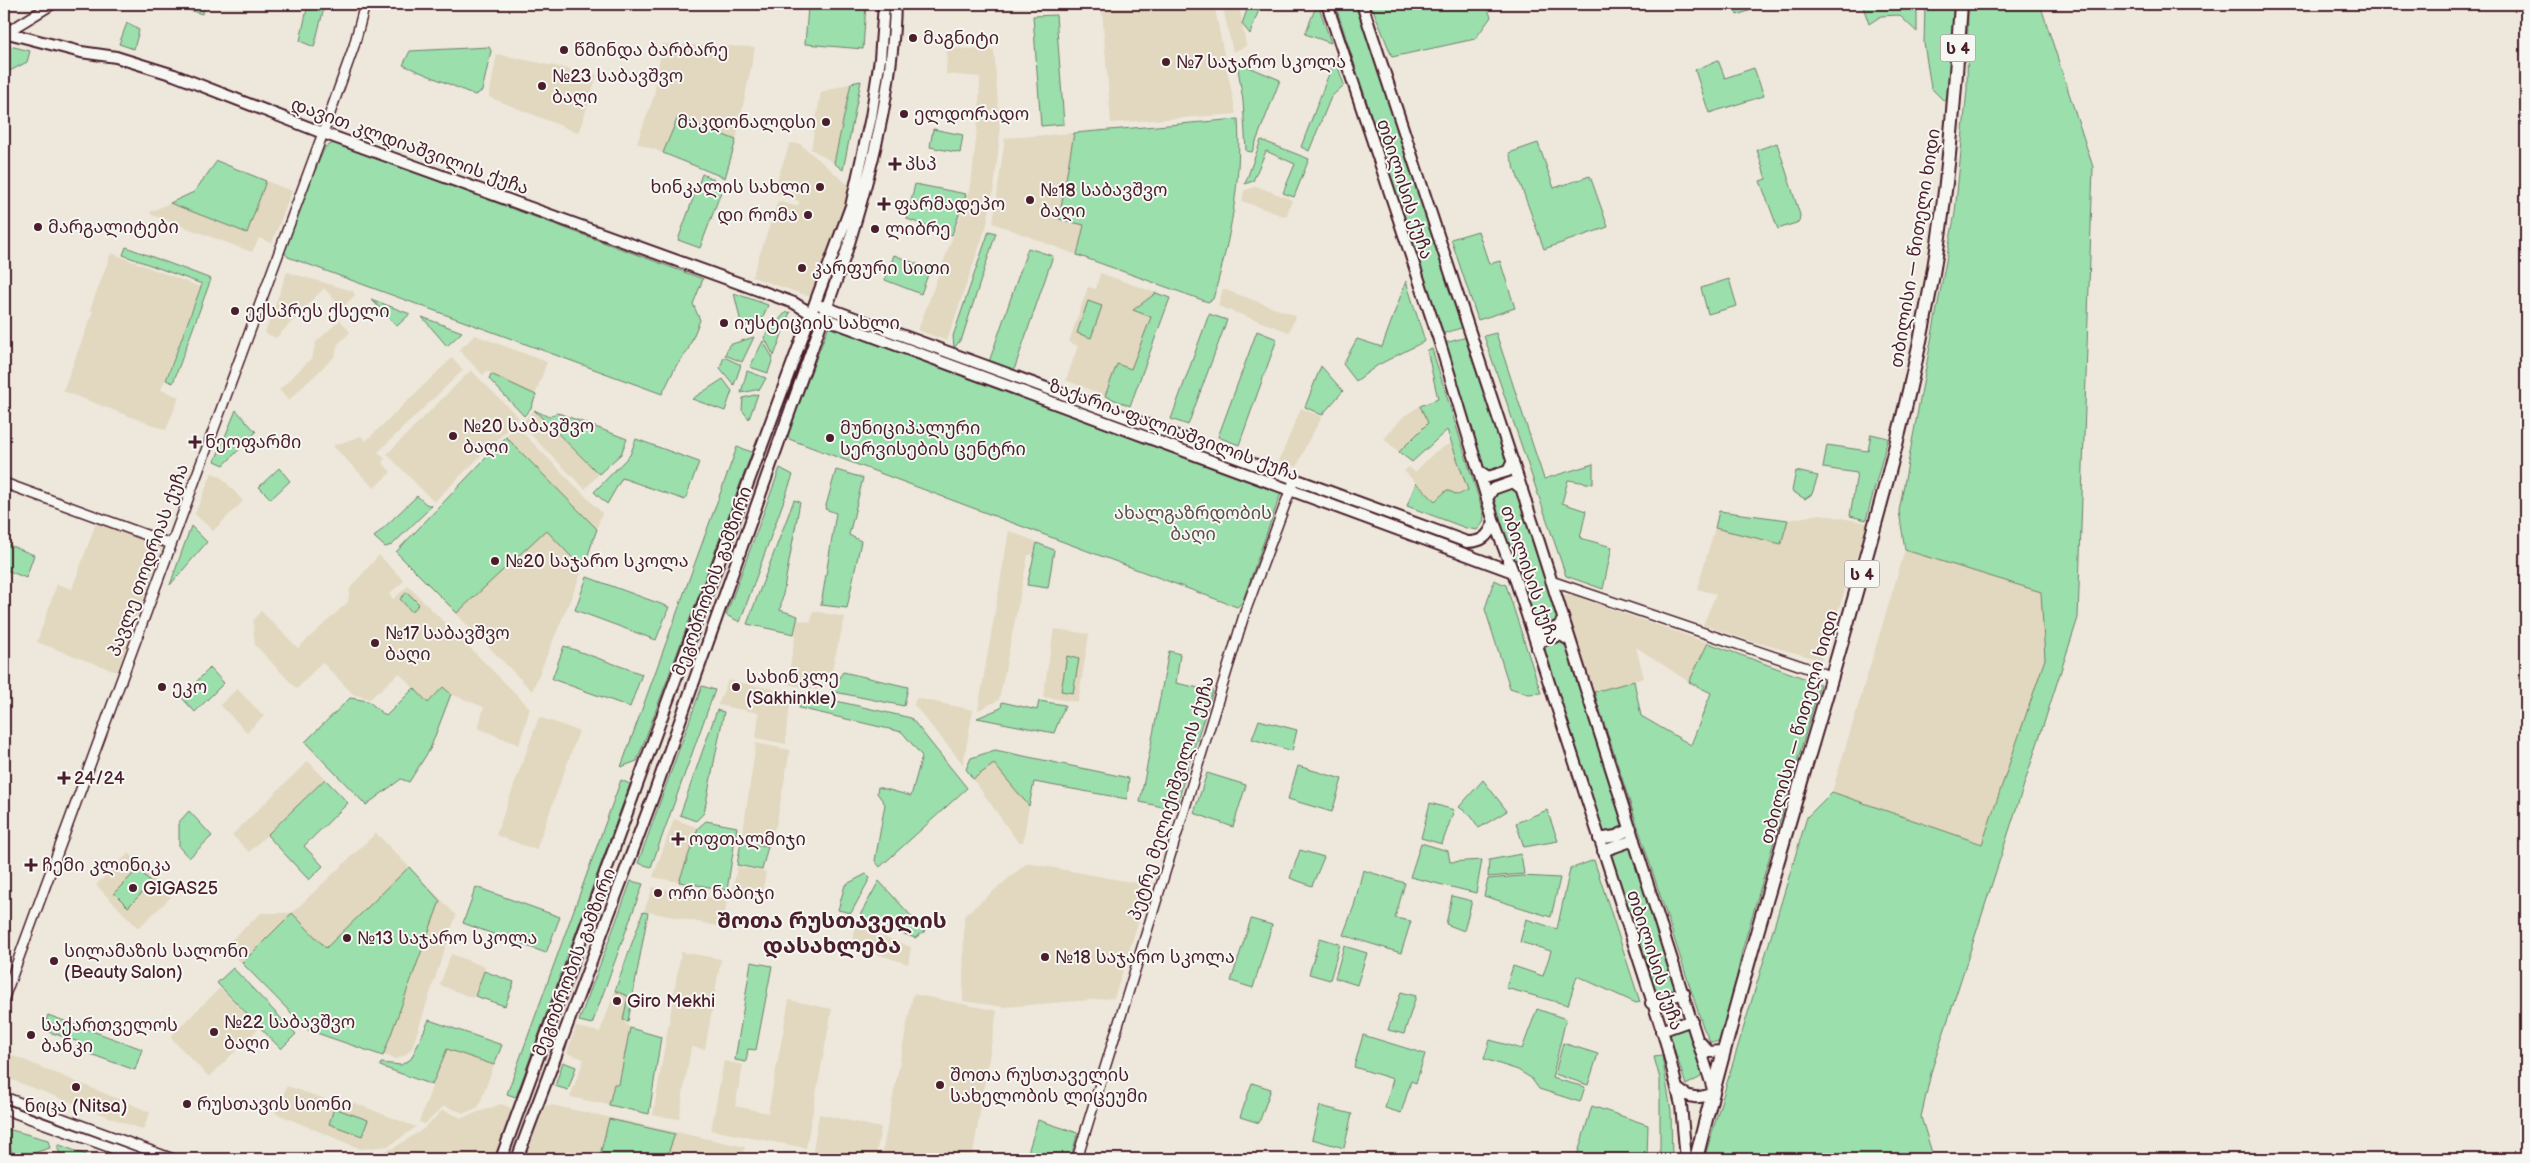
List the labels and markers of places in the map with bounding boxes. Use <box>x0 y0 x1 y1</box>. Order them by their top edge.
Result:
place label: მაგნიტი <box>923 28 999 49</box>
marker: მაგნიტი <box>907 32 919 44</box>
place label: წმინდა ბარბარე <box>574 40 728 61</box>
marker: წმინდა ბარბარე <box>558 44 570 56</box>
place label: №7 საჯარო სკოლა <box>1176 52 1346 73</box>
marker: №7 საჯარო სკოლა <box>1160 56 1172 68</box>
place label: №23 საბავშვო ბაღი <box>552 66 683 108</box>
marker: №23 საბავშვო ბაღი <box>536 80 548 92</box>
place label: ელდორადო <box>914 104 1029 125</box>
marker: ელდორადო <box>898 108 910 120</box>
place label: მაკდონალდსი <box>677 112 816 133</box>
marker: მაკდონალდსი <box>820 116 832 128</box>
place label: პსპ <box>905 154 937 175</box>
marker: პსპ <box>889 158 901 170</box>
place label: ხინკალის სახლი <box>651 177 810 198</box>
place label: №18 საბავშვო ბაღი <box>1040 180 1167 222</box>
marker: ხინკალის სახლი <box>814 181 826 193</box>
place label: ფარმადეპო <box>894 194 1005 215</box>
marker: №18 საბავშვო ბაღი <box>1024 194 1036 206</box>
marker: ფარმადეპო <box>878 198 890 210</box>
place label: დი რომა <box>717 205 798 226</box>
marker: დი რომა <box>802 209 814 221</box>
place label: მარგალიტები <box>48 217 179 238</box>
place label: ლიბრე <box>885 219 951 240</box>
marker: მარგალიტები <box>32 221 44 233</box>
marker: ლიბრე <box>869 223 881 235</box>
place label: კარფური სითი <box>812 258 950 279</box>
marker: კარფური სითი <box>796 262 808 274</box>
place label: ექსპრეს ქსელი <box>245 301 389 322</box>
marker: ექსპრეს ქსელი <box>229 305 241 317</box>
place label: იუსტიციის სახლი <box>734 313 900 334</box>
marker: იუსტიციის სახლი <box>718 317 730 329</box>
place label: №20 საბავშვო ბაღი <box>463 416 594 458</box>
place label: მუნიციპალური სერვისების ცენტრი <box>840 418 1026 460</box>
marker: №20 საბავშვო ბაღი <box>447 430 459 442</box>
place label: ნეოფარმი <box>205 432 301 453</box>
marker: მუნიციპალური სერვისების ცენტრი <box>824 432 836 444</box>
marker: ნეოფარმი <box>189 436 201 448</box>
place label: №20 საჯარო სკოლა <box>505 551 689 572</box>
marker: №20 საჯარო სკოლა <box>489 555 501 567</box>
place label: №17 საბავშვო ბაღი <box>385 623 510 665</box>
marker: №17 საბავშვო ბაღი <box>369 637 381 649</box>
place label: სახინკლე (Sakhinkle) <box>746 667 839 709</box>
place label: ეკო <box>172 677 207 698</box>
marker: ეკო <box>156 681 168 693</box>
marker: სახინკლე (Sakhinkle) <box>730 681 742 693</box>
place label: 24/24 <box>74 768 125 789</box>
marker: 24/24 <box>58 772 70 784</box>
place label: ოფთალმიჯი <box>689 829 806 850</box>
marker: ოფთალმიჯი <box>671 832 685 846</box>
place label: ჩემი კლინიკა <box>42 855 171 876</box>
marker: ჩემი კლინიკა <box>24 858 38 872</box>
place label: GIGAS25 <box>143 878 218 899</box>
marker: GIGAS25 <box>127 882 139 894</box>
place label: ორი ნაბიჯი <box>668 883 774 904</box>
marker: ორი ნაბიჯი <box>652 887 664 899</box>
place label: №13 საჯარო სკოლა <box>357 928 537 949</box>
marker: №13 საჯარო სკოლა <box>341 932 353 944</box>
place label: სილამაზის სალონი (Beauty Salon) <box>64 941 248 983</box>
place label: №18 საჯარო სკოლა <box>1055 947 1235 968</box>
marker: №18 საჯარო სკოლა <box>1039 951 1051 963</box>
marker: სილამაზის სალონი (Beauty Salon) <box>48 955 60 967</box>
place label: Giro Mekhi <box>627 991 715 1012</box>
marker: Giro Mekhi <box>611 995 623 1007</box>
place label: №22 საბავშვო ბაღი <box>224 1012 355 1054</box>
place label: საქართველოს ბანკი <box>41 1015 178 1057</box>
marker: №22 საბავშვო ბაღი <box>208 1026 220 1038</box>
marker: საქართველოს ბანკი <box>25 1029 37 1041</box>
place label: შოთა რუსთაველის სახელობის ლიცეუმი <box>950 1065 1148 1107</box>
marker: შოთა რუსთაველის სახელობის ლიცეუმი <box>934 1079 946 1091</box>
marker: ნიცა (Nitsa) <box>70 1081 82 1093</box>
place label: რუსთავის სიონი <box>197 1094 352 1115</box>
place label: ნიცა (Nitsa) <box>25 1096 127 1117</box>
marker: რუსთავის სიონი <box>181 1098 193 1110</box>

